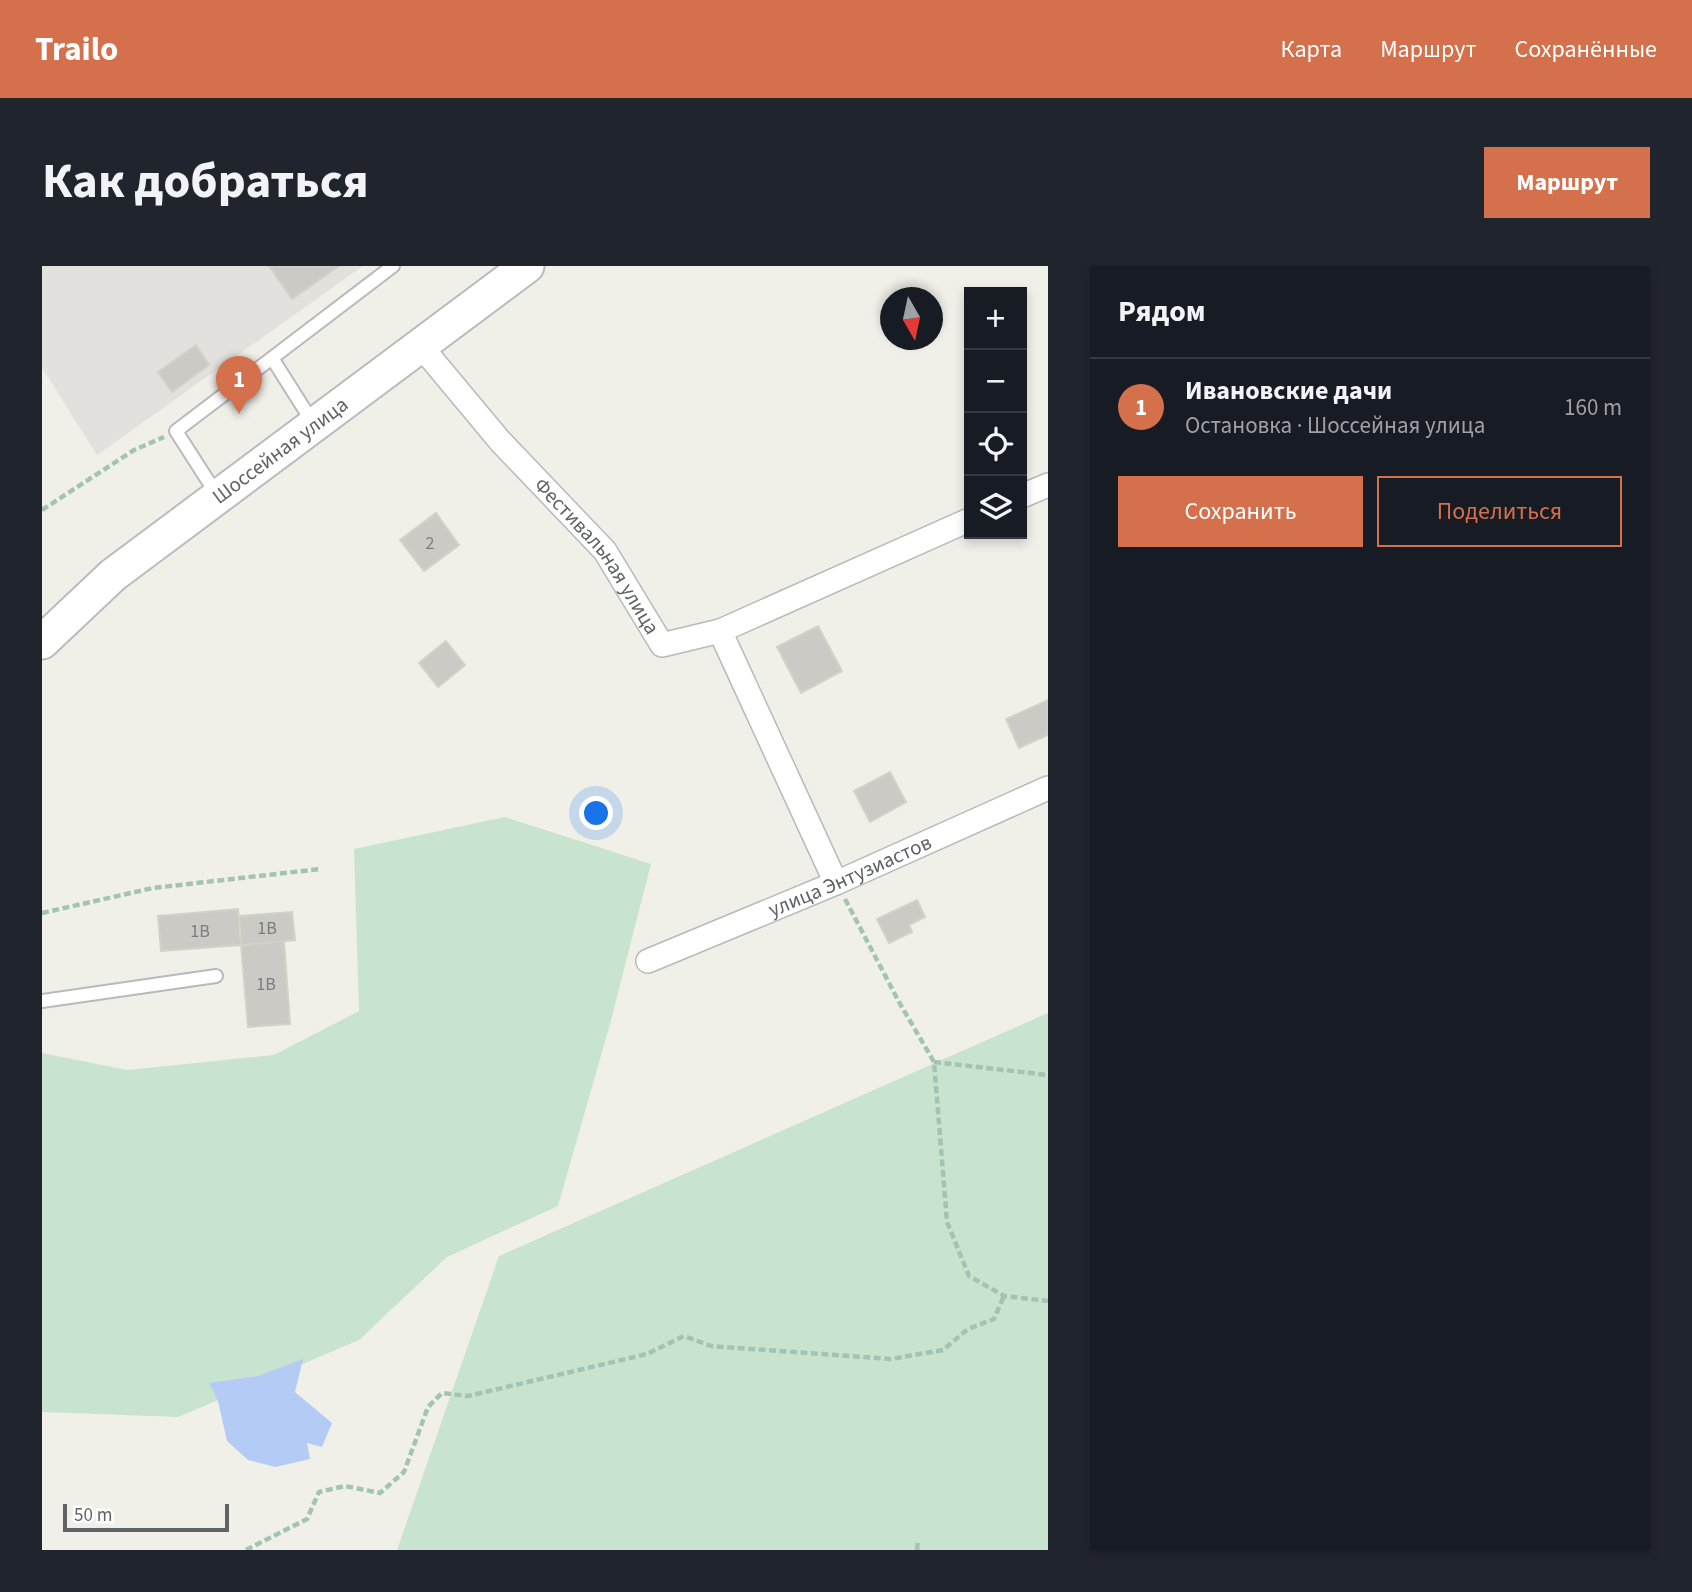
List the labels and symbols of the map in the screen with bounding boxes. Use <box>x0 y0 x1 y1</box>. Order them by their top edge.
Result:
north arrow <box>880 287 943 350</box>
pin: 1 <box>216 356 262 414</box>
street label: Шоссейная улица <box>206 390 354 511</box>
street label: Фестивальная улица <box>527 470 667 640</box>
house number: 2 <box>426 531 435 556</box>
your location <box>579 796 613 830</box>
street label: улица Энтузиастов <box>764 827 936 924</box>
house number: 1В <box>257 916 277 941</box>
house number: 1В <box>190 919 210 944</box>
house number: 1В <box>256 972 276 997</box>
scale bar <box>63 1501 229 1533</box>

